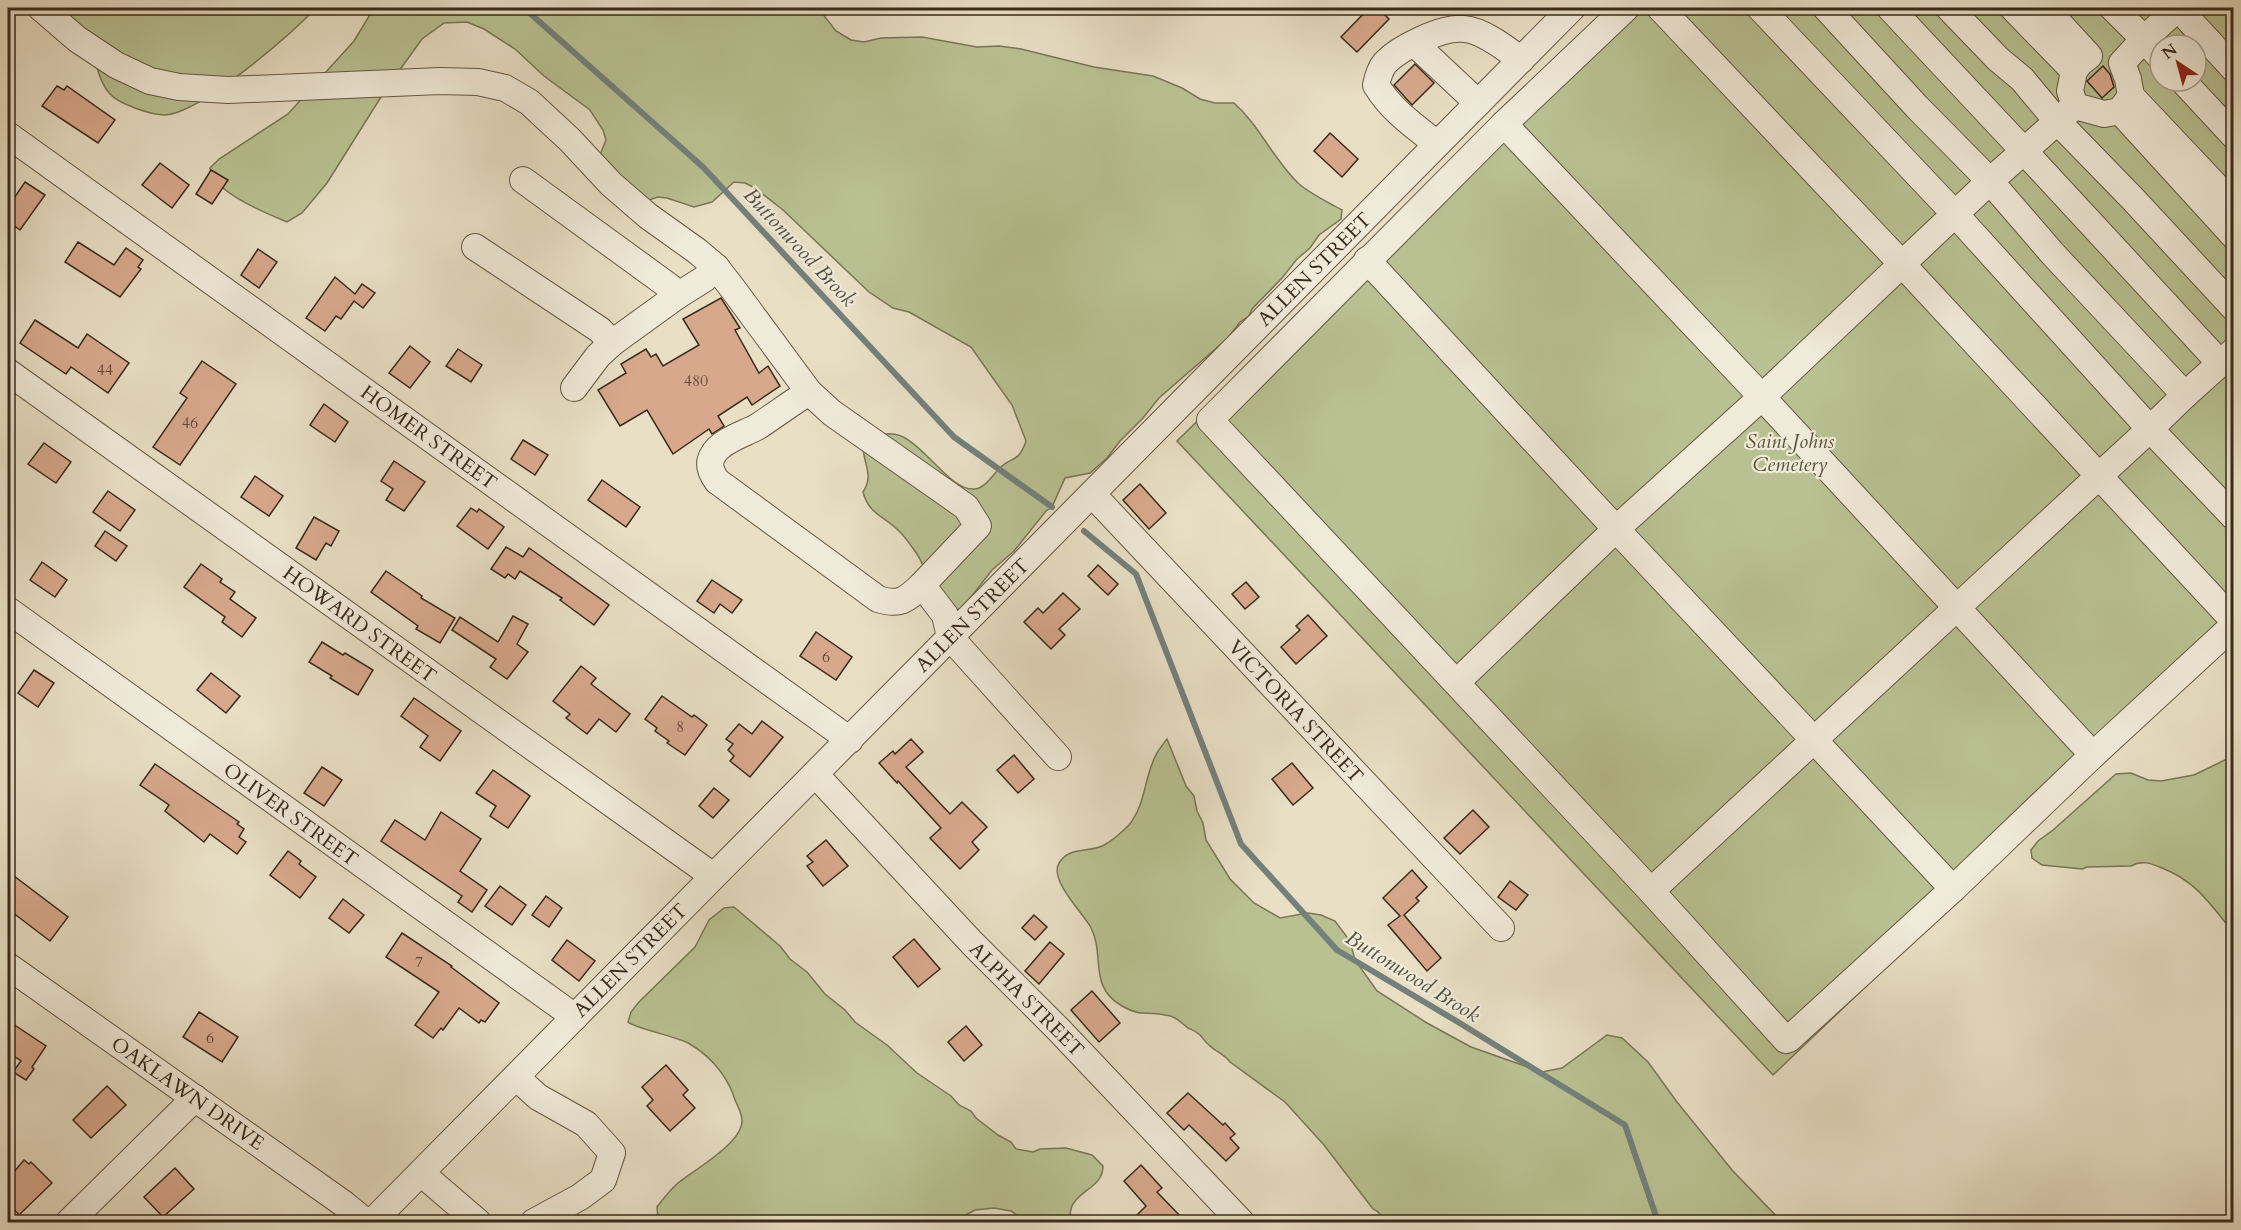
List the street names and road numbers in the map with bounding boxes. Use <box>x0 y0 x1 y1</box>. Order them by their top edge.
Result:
street label: ALLEN STREET <box>1251 206 1378 332</box>
street label: HOMER STREET <box>355 379 503 496</box>
street label: ALLEN STREET <box>909 552 1036 678</box>
street label: HOWARD STREET <box>277 559 442 690</box>
street label: VICTORIA STREET <box>1222 634 1369 789</box>
street label: OLIVER STREET <box>218 756 364 873</box>
street label: ALLEN STREET <box>567 897 694 1023</box>
street label: ALPHA STREET <box>963 936 1090 1063</box>
street label: OAKLAWN DRIVE <box>106 1030 270 1156</box>

